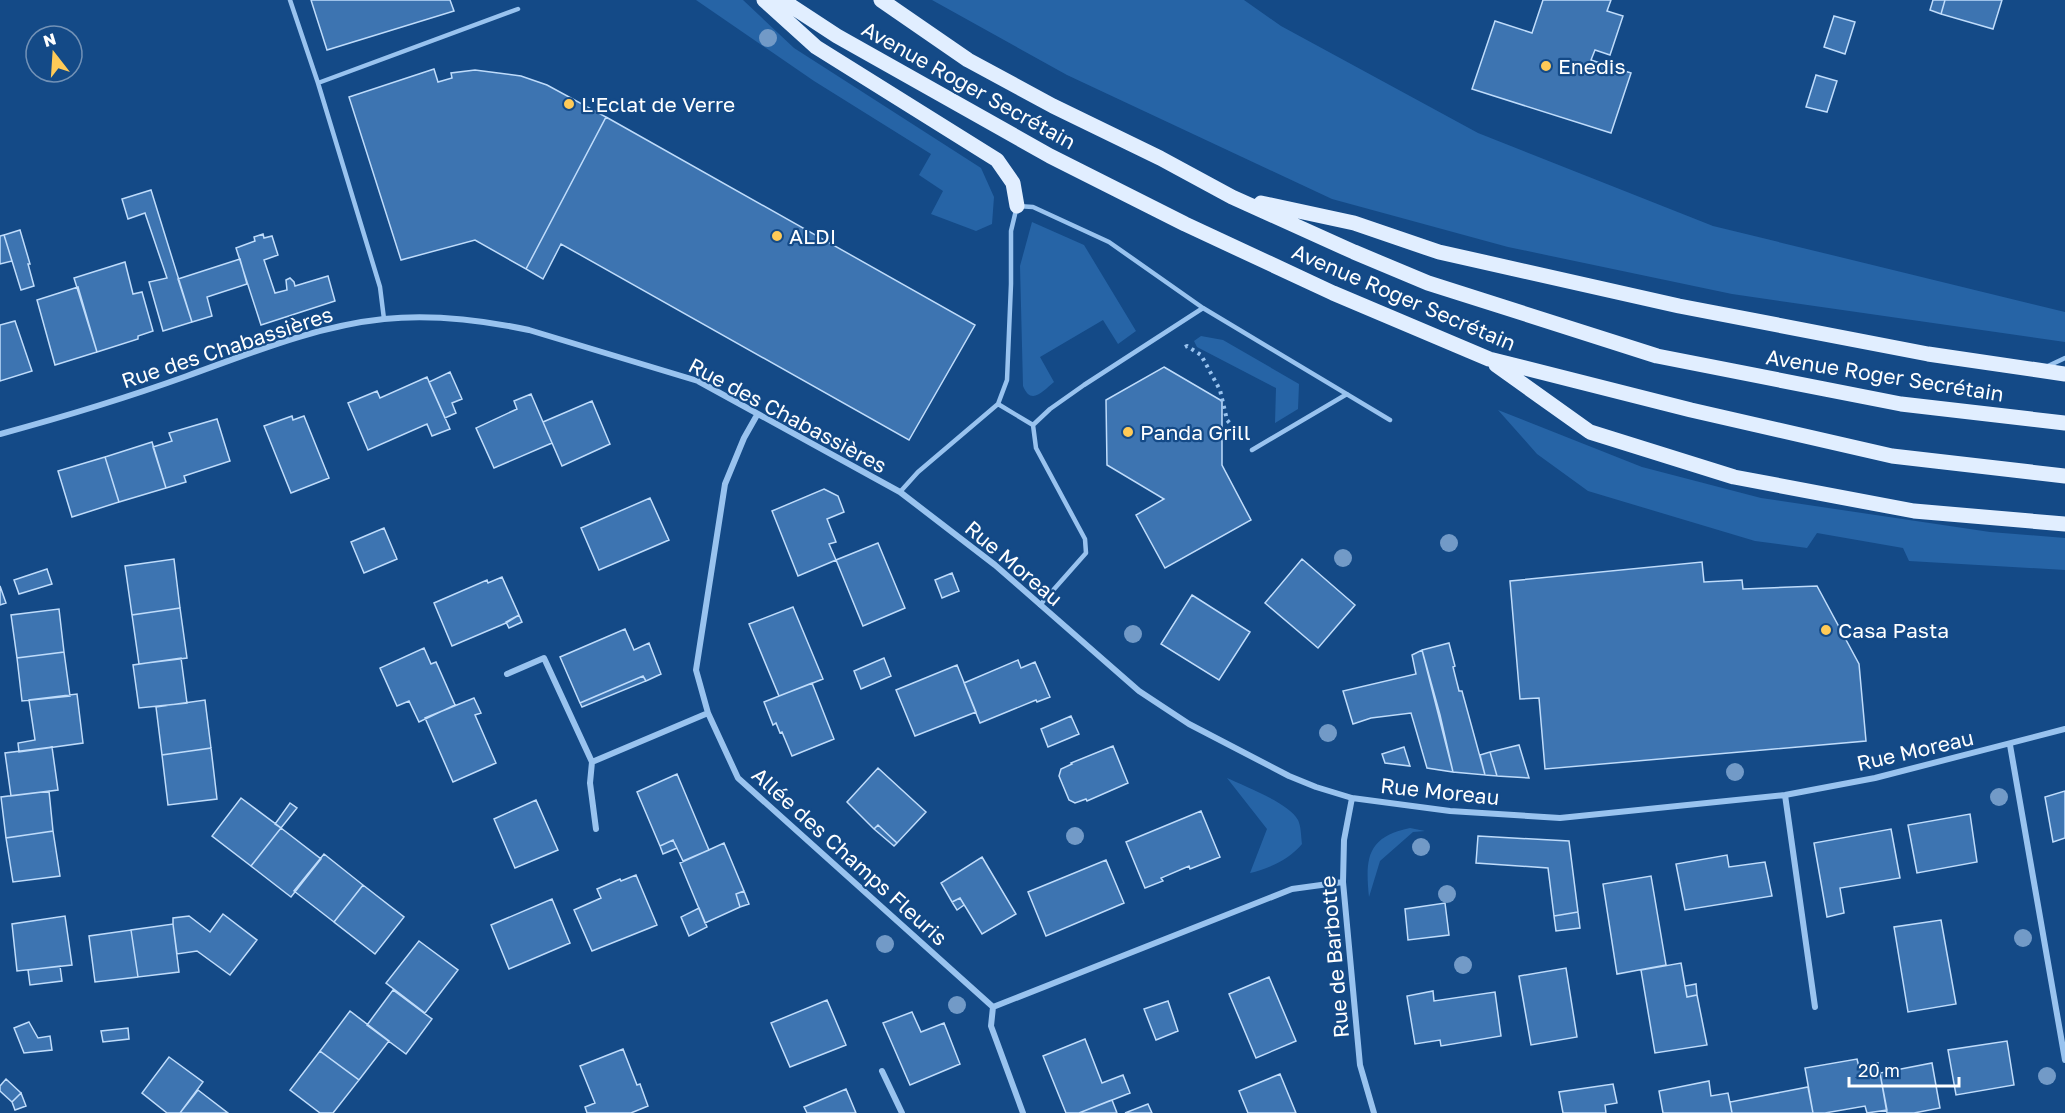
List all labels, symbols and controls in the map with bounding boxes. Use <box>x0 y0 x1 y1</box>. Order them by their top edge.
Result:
street label: Avenue Roger Secrétain <box>857 15 1081 155</box>
north arrow <box>24 24 84 84</box>
text: N <box>41 28 58 51</box>
place label: Enedis <box>1558 53 1626 79</box>
marker: Enedis <box>1539 59 1553 73</box>
place label: L'Eclat de Verre <box>581 91 735 117</box>
marker: L'Eclat de Verre <box>562 97 576 111</box>
place label: ALDI <box>789 223 836 249</box>
marker: ALDI <box>770 229 784 243</box>
street label: Avenue Roger Secrétain <box>1288 238 1520 356</box>
street label: Rue des Chabassières <box>118 301 336 393</box>
street label: Avenue Roger Secrétain <box>1764 343 2006 407</box>
street label: Rue des Chabassières <box>684 352 892 478</box>
place label: Panda Grill <box>1140 419 1250 445</box>
marker: Panda Grill <box>1121 425 1135 439</box>
street label: Rue Moreau <box>960 515 1068 611</box>
place label: Casa Pasta <box>1838 617 1949 643</box>
marker: Casa Pasta <box>1819 623 1833 637</box>
street label: Rue Moreau <box>1854 724 1976 776</box>
street label: Allée des Champs Fleuris <box>747 761 953 951</box>
street label: Rue Moreau <box>1379 772 1501 810</box>
street label: Rue de Barbotte <box>1314 875 1354 1039</box>
scale bar <box>1849 1050 1958 1088</box>
text: 20 m <box>1858 1059 1900 1081</box>

